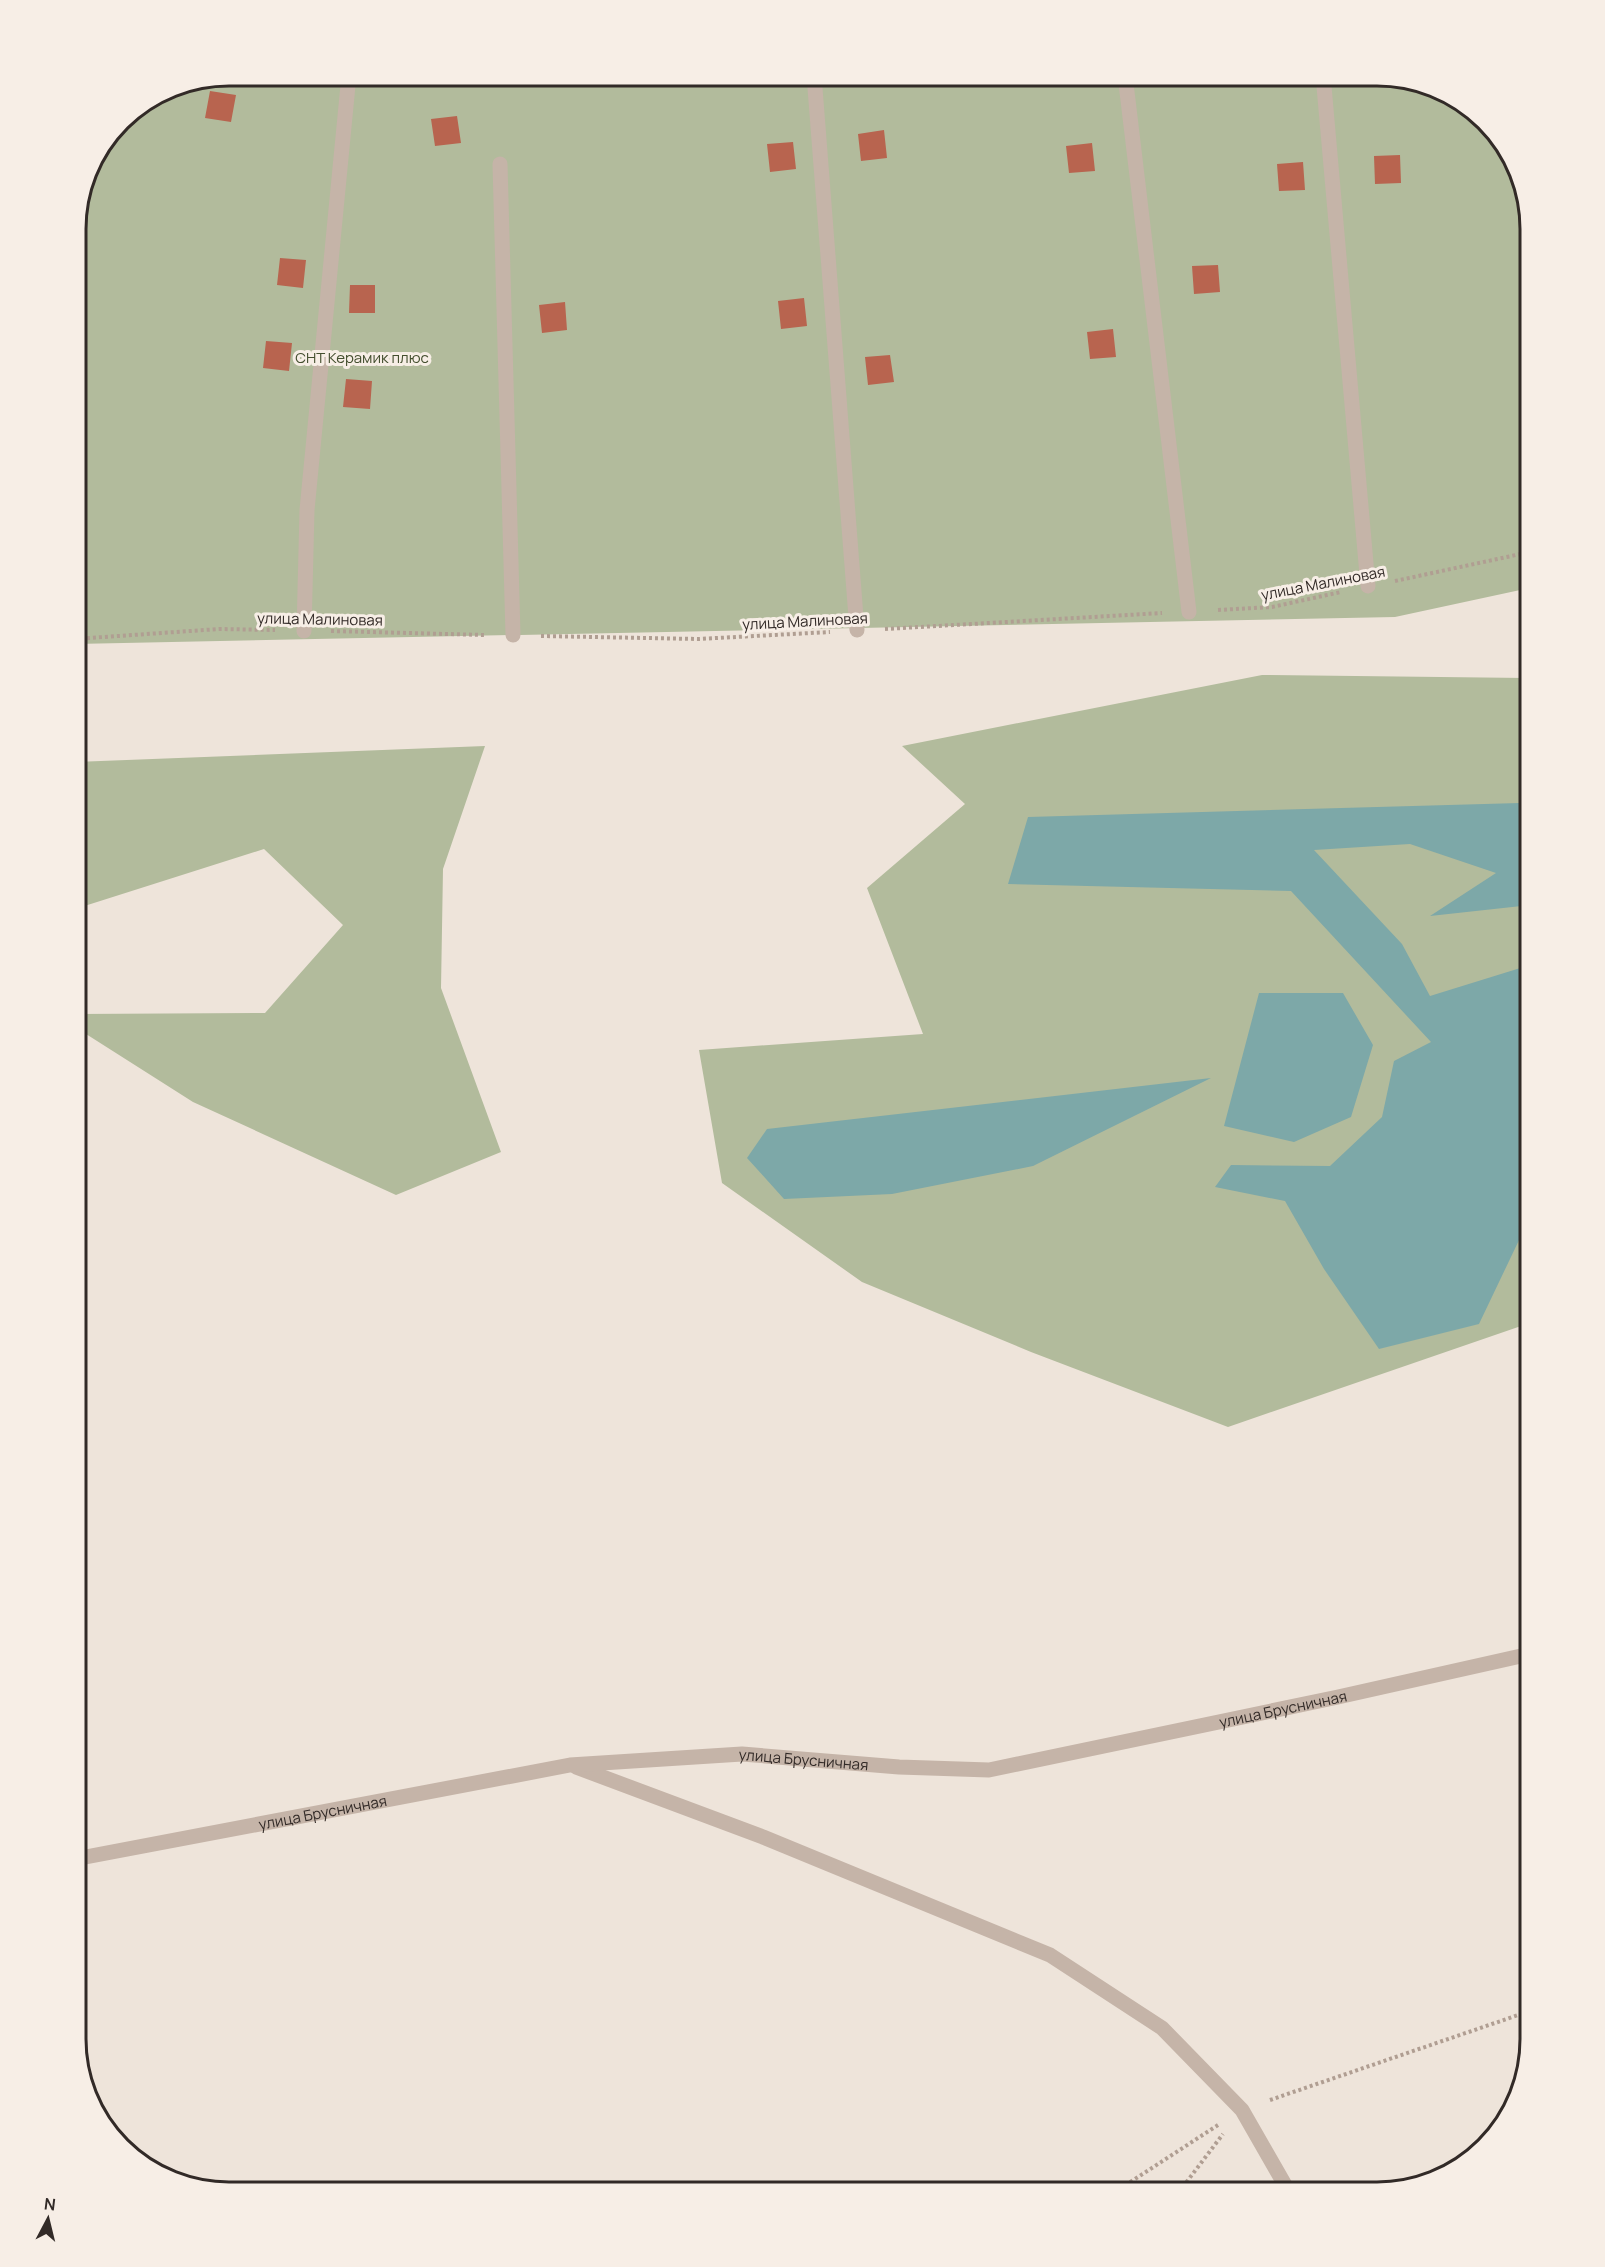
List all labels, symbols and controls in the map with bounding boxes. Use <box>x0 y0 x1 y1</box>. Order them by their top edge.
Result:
park label: СНТ Керамик плюс <box>295 347 429 368</box>
street label: улица Малиновая <box>1259 561 1387 605</box>
street label: улица Малиновая <box>257 607 383 631</box>
street label: улица Малиновая <box>742 607 868 635</box>
street label: улица Брусничная <box>1217 1685 1349 1732</box>
street label: улица Брусничная <box>738 1743 869 1775</box>
street label: улица Брусничная <box>257 1790 388 1834</box>
north arrow <box>18 2189 78 2249</box>
text: N <box>43 2192 57 2216</box>

